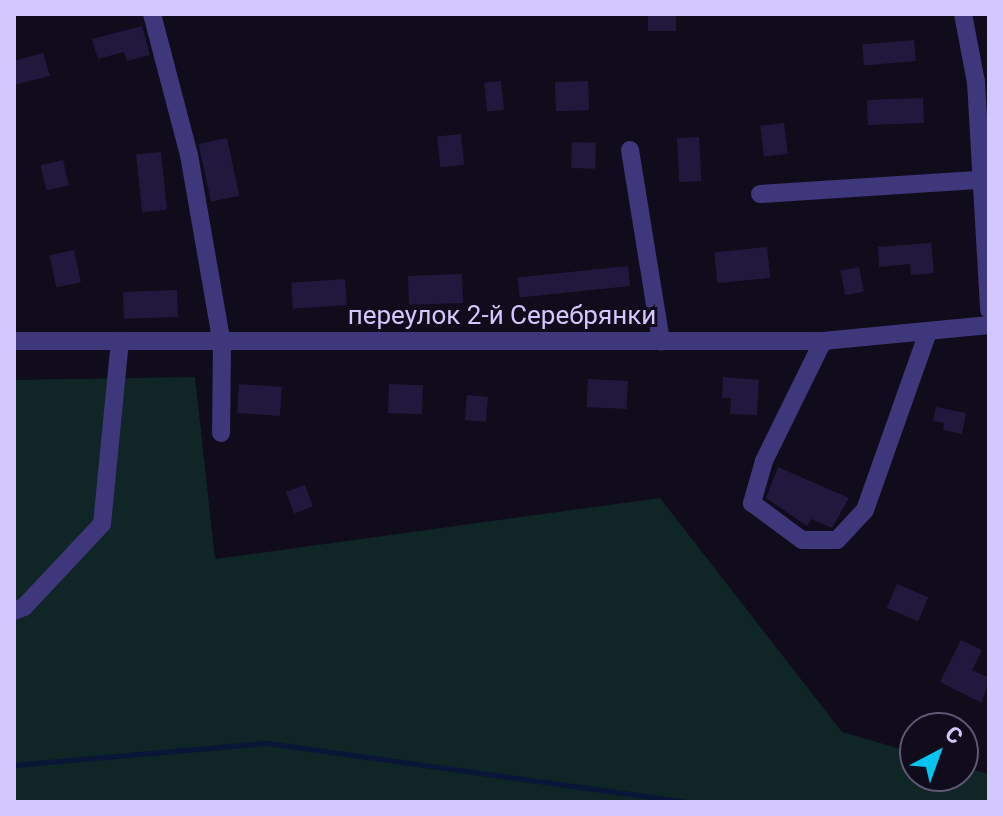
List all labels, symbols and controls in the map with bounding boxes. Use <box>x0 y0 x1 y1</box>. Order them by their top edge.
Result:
street label: переулок 2-й Серебрянки <box>348 300 656 332</box>
north arrow <box>899 712 979 792</box>
text: С <box>940 721 967 749</box>

